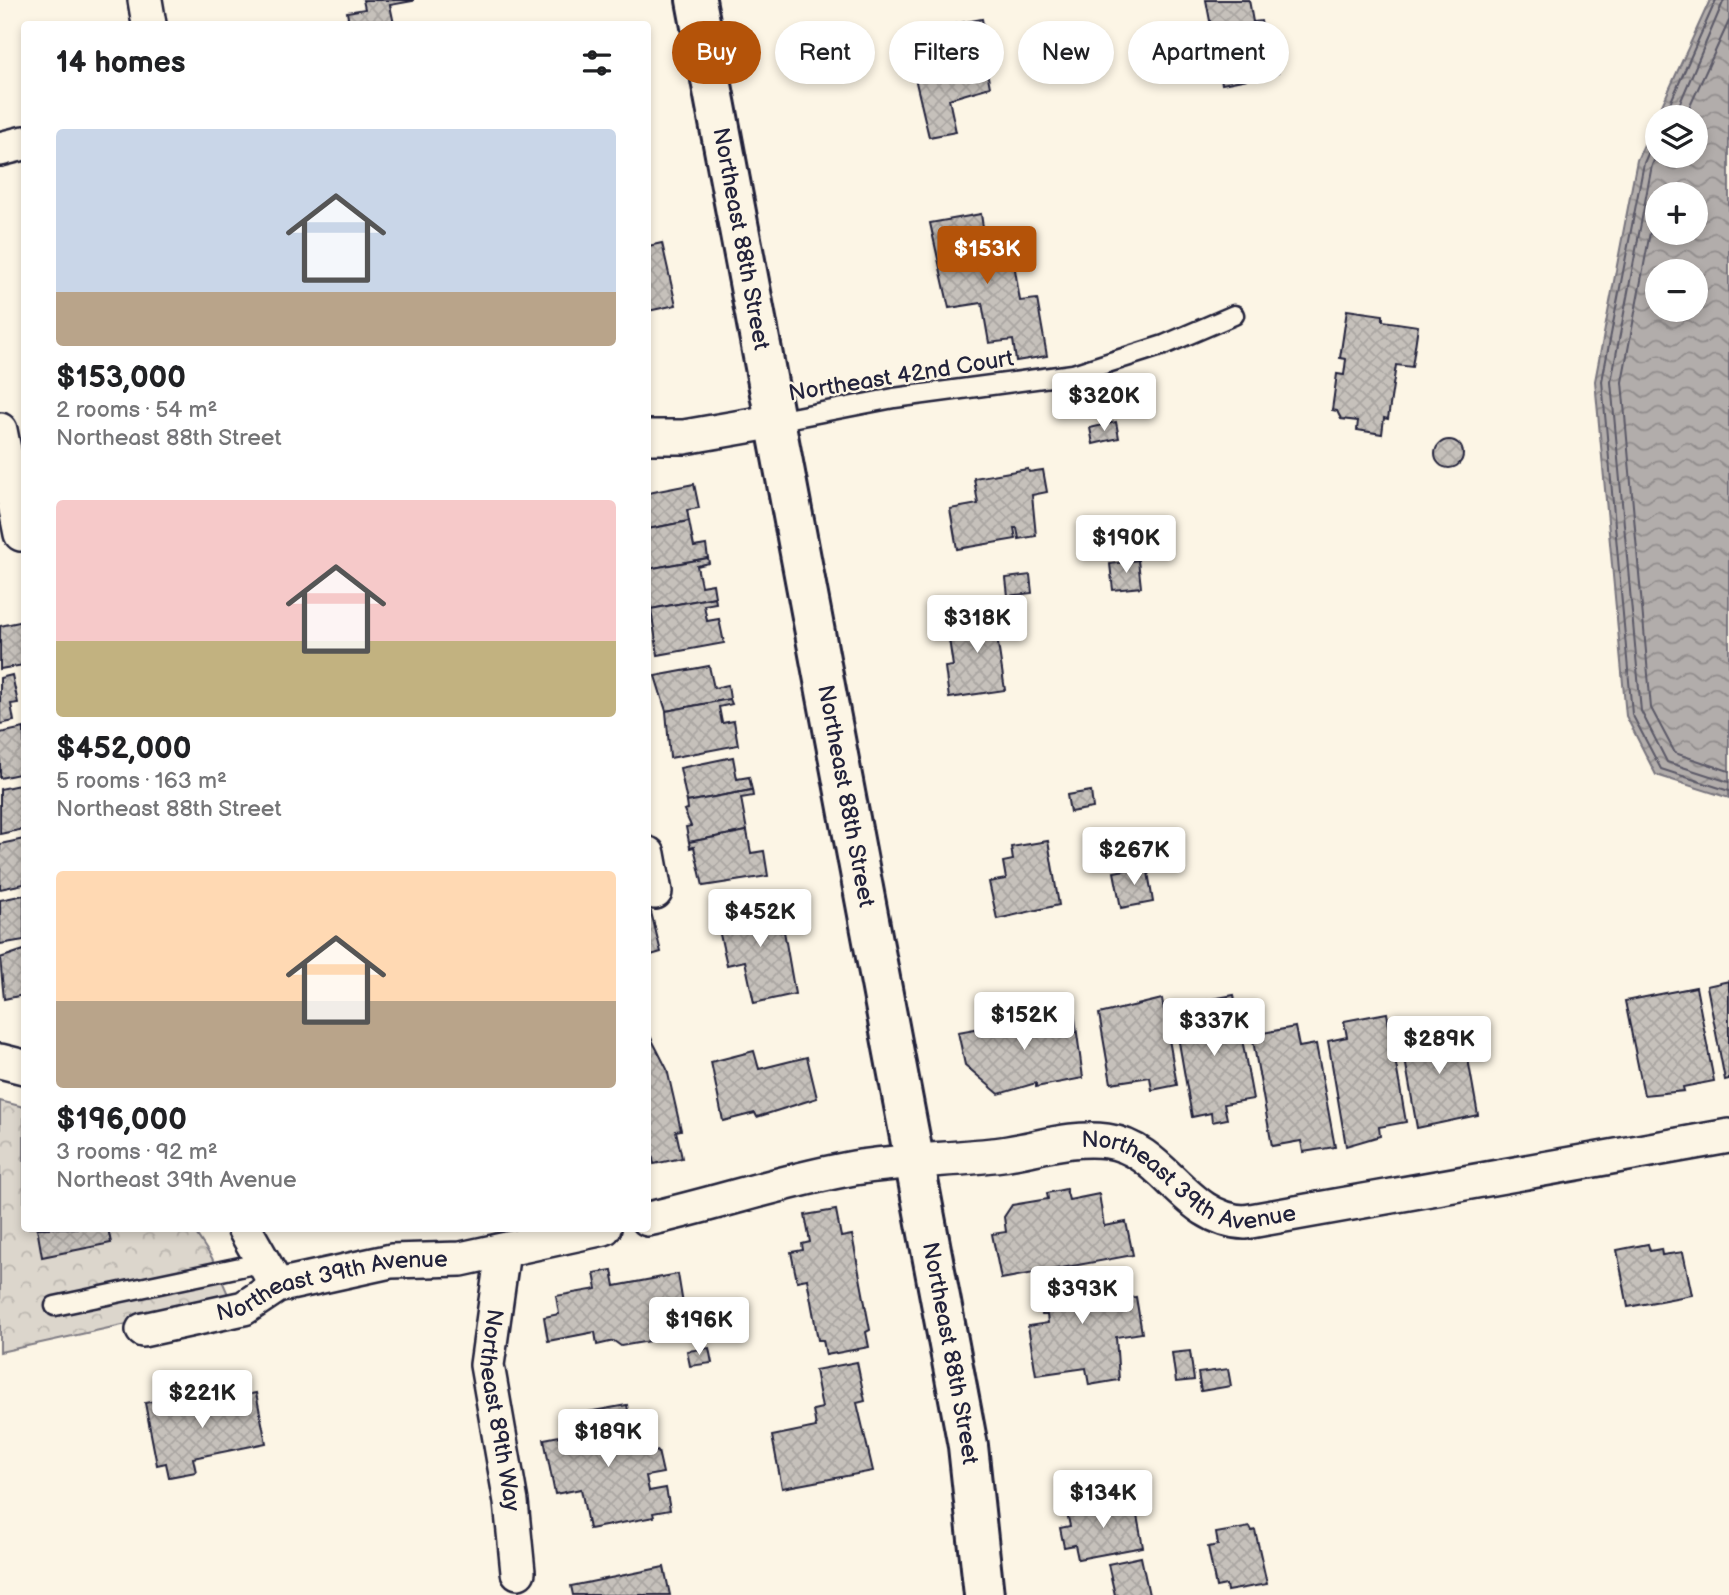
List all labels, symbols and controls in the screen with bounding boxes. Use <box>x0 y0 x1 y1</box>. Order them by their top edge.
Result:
chip: Buy <box>672 21 761 84</box>
chip: Rent <box>775 21 875 84</box>
chip: Filters <box>889 21 1004 84</box>
chip: New <box>1018 21 1114 84</box>
chip: Apartment <box>1128 21 1289 84</box>
icon: filters <box>578 44 616 82</box>
text: 14 homes <box>56 45 185 81</box>
map controls <box>1645 105 1708 322</box>
button: layers <box>1645 105 1708 168</box>
street label: Northeast 88th Street <box>706 125 776 352</box>
icon: home <box>273 175 399 301</box>
button: + <box>1645 182 1708 245</box>
pin: $153K <box>938 226 1036 286</box>
text: $153K <box>953 235 1021 263</box>
button: − <box>1645 259 1708 322</box>
street label: Northeast 42nd Court <box>786 344 1016 408</box>
text: $153,000 <box>56 360 186 396</box>
pin: $320K <box>1055 374 1153 433</box>
text: $320K <box>1068 382 1140 410</box>
text: 2 rooms · 54 m² <box>56 396 218 424</box>
text: Northeast 88th Street <box>56 424 282 452</box>
pin: $190K <box>1077 516 1175 575</box>
text: $190K <box>1092 524 1160 552</box>
icon: home <box>273 546 399 672</box>
pin: $318K <box>928 596 1026 655</box>
text: $318K <box>943 604 1011 632</box>
street label: Northeast 88th Street <box>811 683 880 910</box>
text: $452,000 <box>56 731 191 767</box>
text: 5 rooms · 163 m² <box>56 767 227 795</box>
text: Northeast 88th Street <box>56 795 282 823</box>
pin: $267K <box>1085 828 1183 887</box>
text: $267K <box>1098 836 1170 864</box>
pin: $452K <box>711 890 809 949</box>
text: $452K <box>724 898 796 926</box>
icon: home <box>273 917 399 1043</box>
pin: $152K <box>975 992 1073 1052</box>
pin: $337K <box>1165 998 1263 1058</box>
text: $152K <box>990 1001 1058 1029</box>
text: $337K <box>1179 1007 1249 1035</box>
pin: $289K <box>1390 1016 1488 1076</box>
text: $289K <box>1403 1025 1475 1053</box>
text: $196,000 <box>56 1102 187 1138</box>
street label: Northeast 39th Avenue <box>1081 1126 1298 1236</box>
text: 3 rooms · 92 m² <box>56 1138 218 1166</box>
text: Northeast 39th Avenue <box>56 1166 297 1194</box>
street label: Northeast 88th Street <box>916 1240 984 1466</box>
street label: Northeast 39th Avenue <box>214 1245 448 1328</box>
pin: $393K <box>1033 1266 1131 1326</box>
text: $393K <box>1046 1275 1118 1303</box>
pin: $196K <box>650 1298 748 1357</box>
text: $196K <box>665 1306 733 1334</box>
street label: Northeast 89th Way <box>473 1307 526 1513</box>
pin: $221K <box>153 1370 251 1430</box>
text: $221K <box>168 1379 236 1407</box>
pin: $189K <box>559 1410 657 1469</box>
text: $189K <box>574 1418 642 1446</box>
pin: $134K <box>1054 1470 1152 1530</box>
text: $134K <box>1069 1479 1137 1507</box>

